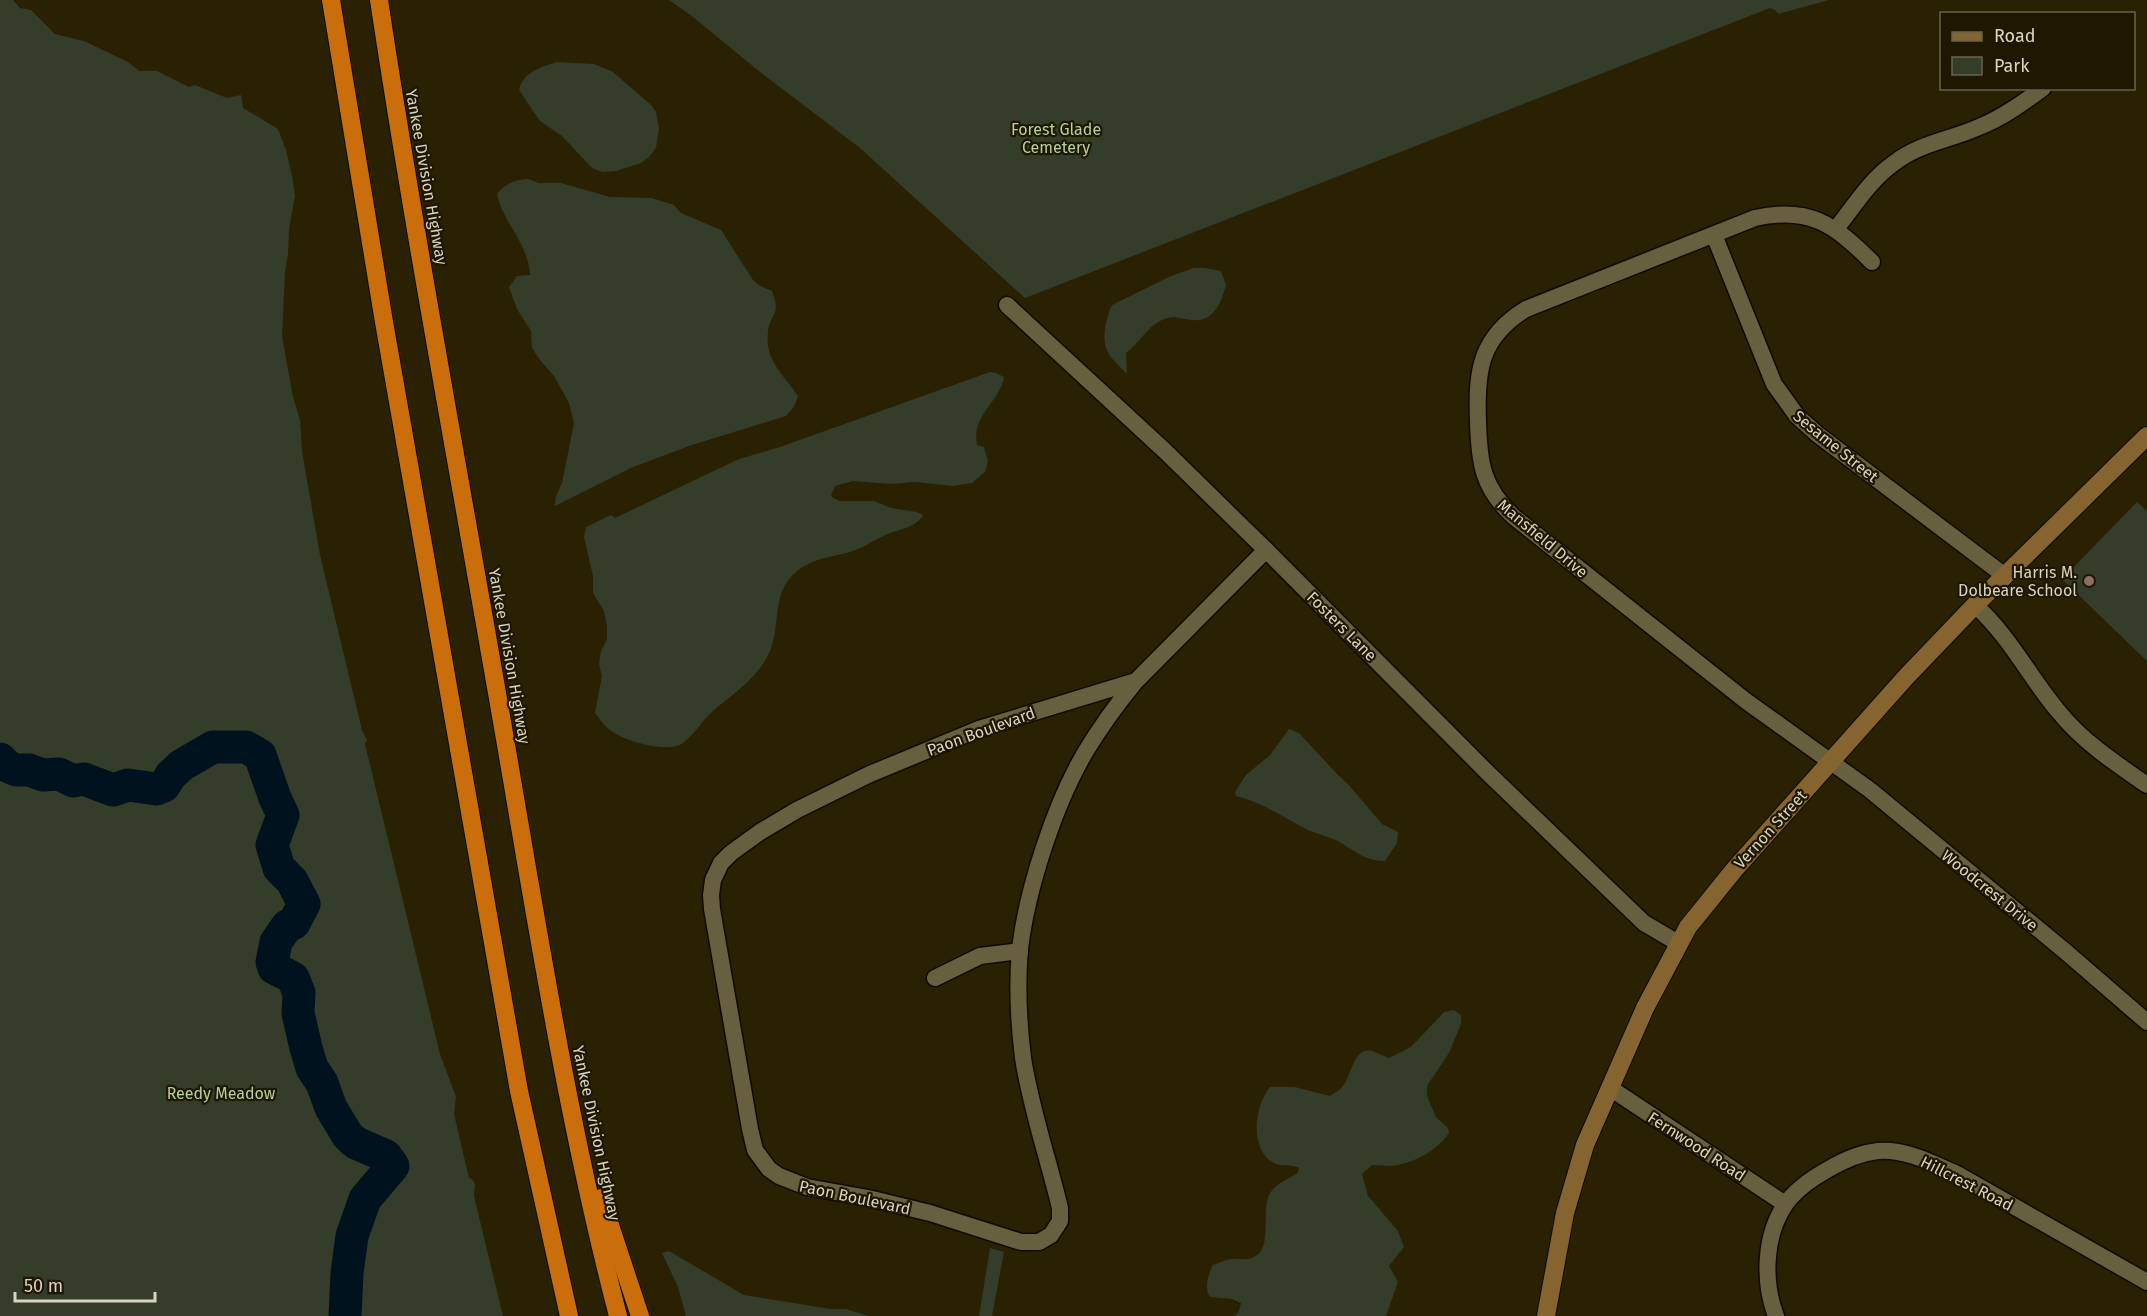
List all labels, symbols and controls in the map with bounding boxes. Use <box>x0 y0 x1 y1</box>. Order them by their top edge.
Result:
legend <box>1940 12 2135 90</box>
text: Road <box>1994 25 2036 47</box>
text: Park <box>1994 55 2030 77</box>
street label: Yankee Division Highway <box>402 88 451 267</box>
park label: Forest Glade Cemetery <box>1011 120 1101 157</box>
street label: Sesame Street <box>1789 406 1882 486</box>
street label: Mansfield Drive <box>1494 495 1592 582</box>
place label: Harris M. Dolbeare School <box>1958 563 2077 600</box>
street label: Yankee Division Highway <box>485 567 534 746</box>
marker: Harris M. Dolbeare School <box>2082 574 2096 588</box>
street label: Fosters Lane <box>1303 588 1380 665</box>
street label: Paon Boulevard <box>925 703 1038 760</box>
street label: Vernon Street <box>1730 786 1811 873</box>
street label: Woodcrest Drive <box>1938 846 2042 935</box>
street label: Yankee Division Highway <box>569 1044 624 1222</box>
park label: Reedy Meadow <box>167 1084 276 1103</box>
street label: Fernwood Road <box>1644 1108 1749 1185</box>
street label: Hillcrest Road <box>1917 1152 2016 1215</box>
street label: Paon Boulevard <box>798 1176 912 1219</box>
scale bar <box>15 1265 154 1303</box>
text: 50 m <box>24 1275 63 1297</box>

